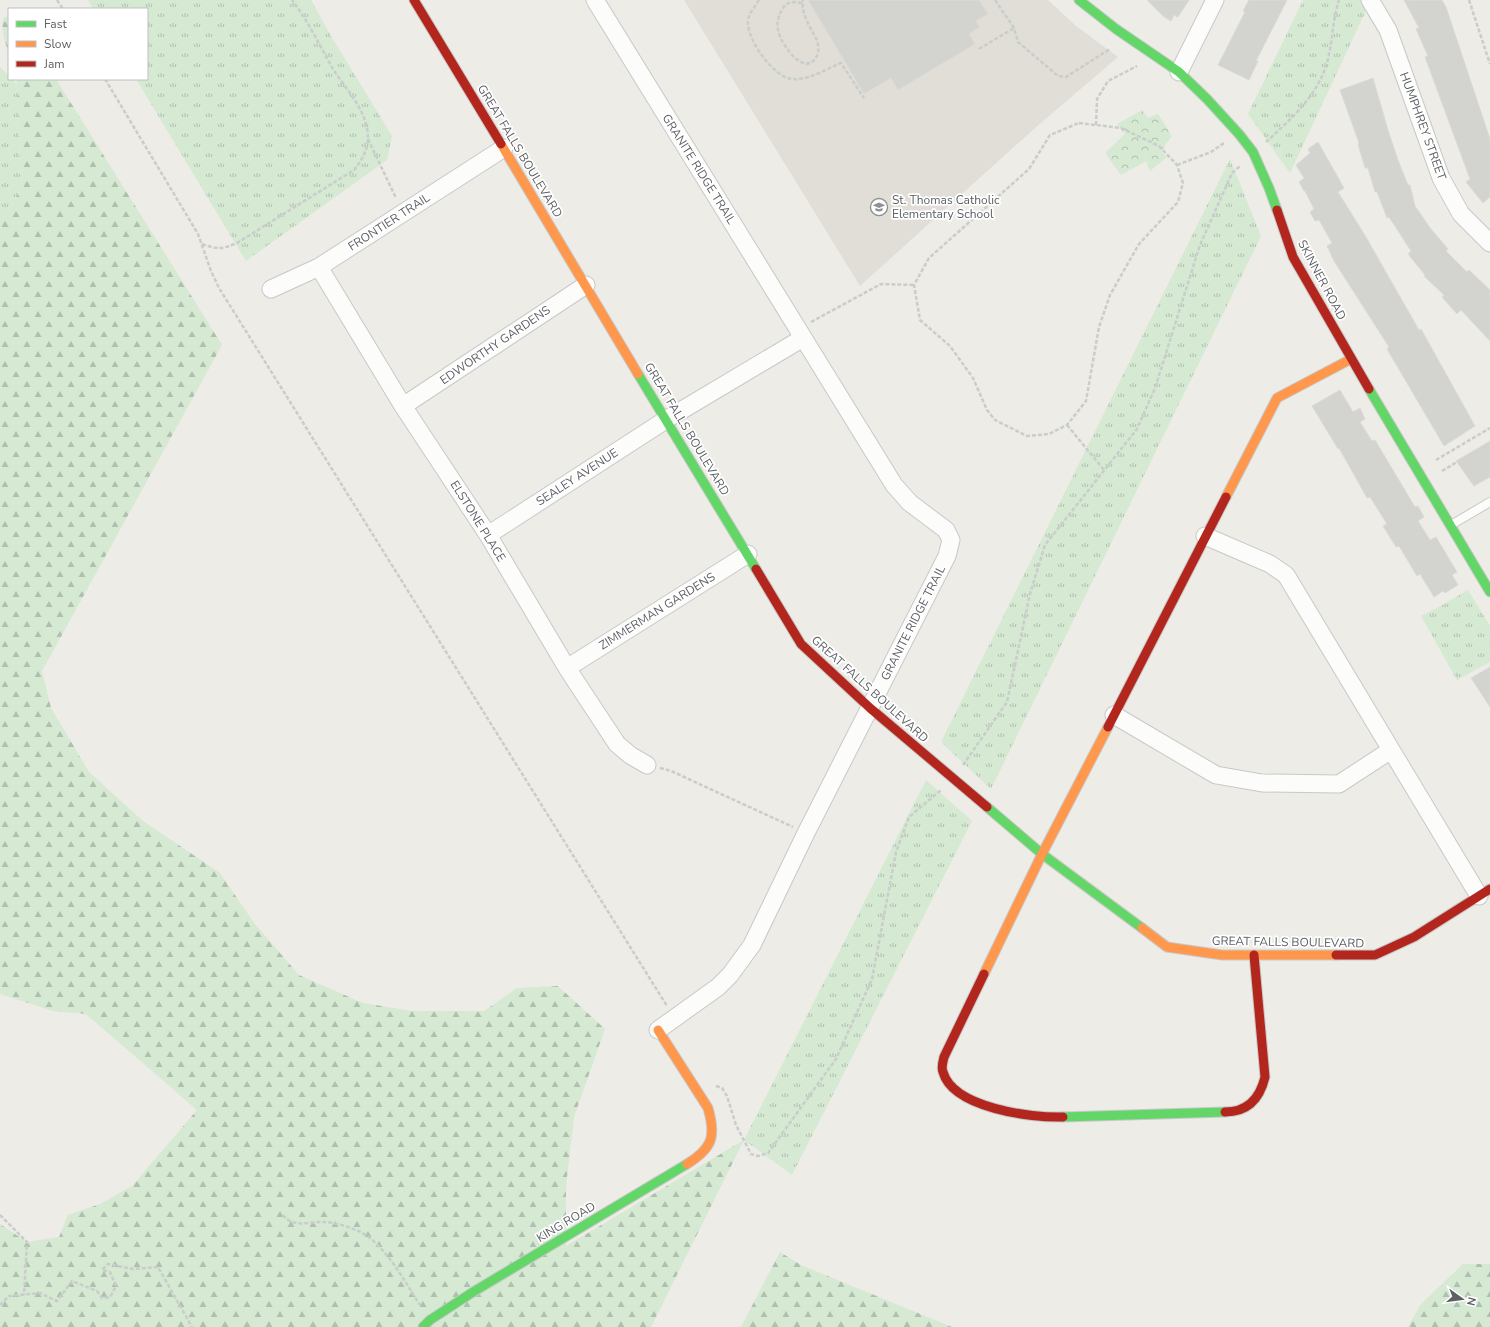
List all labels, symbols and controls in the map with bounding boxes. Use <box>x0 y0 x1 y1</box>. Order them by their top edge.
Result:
legend <box>8 8 148 80</box>
text: Fast <box>44 16 67 32</box>
text: Slow <box>44 36 72 52</box>
text: Jam <box>43 56 65 72</box>
street label: HUMPHREY STREET <box>1396 70 1450 183</box>
street label: GREAT FALLS BOULEVARD <box>474 82 566 221</box>
street label: GRANITE RIDGE TRAIL <box>659 111 740 227</box>
street label: FRONTIER TRAIL <box>345 189 433 254</box>
place label: St. Thomas Catholic Elementary School <box>892 192 1000 222</box>
school or university icon: St. Thomas Catholic Elementary School <box>869 197 889 217</box>
street label: SKINNER ROAD <box>1294 237 1350 323</box>
street label: EDWORTHY GARDENS <box>437 302 553 388</box>
street label: GREAT FALLS BOULEVARD <box>641 360 733 499</box>
street label: SEALEY AVENUE <box>533 445 621 509</box>
street label: ELSTONE PLACE <box>447 477 509 565</box>
street label: GRANITE RIDGE TRAIL <box>877 562 949 683</box>
street label: ZIMMERMAN GARDENS <box>596 569 718 653</box>
street label: GREAT FALLS BOULEVARD <box>808 632 932 746</box>
street label: GREAT FALLS BOULEVARD <box>1212 933 1364 951</box>
street label: KING ROAD <box>534 1198 598 1246</box>
north arrow <box>1442 1279 1482 1319</box>
text: N <box>1463 1295 1479 1307</box>

